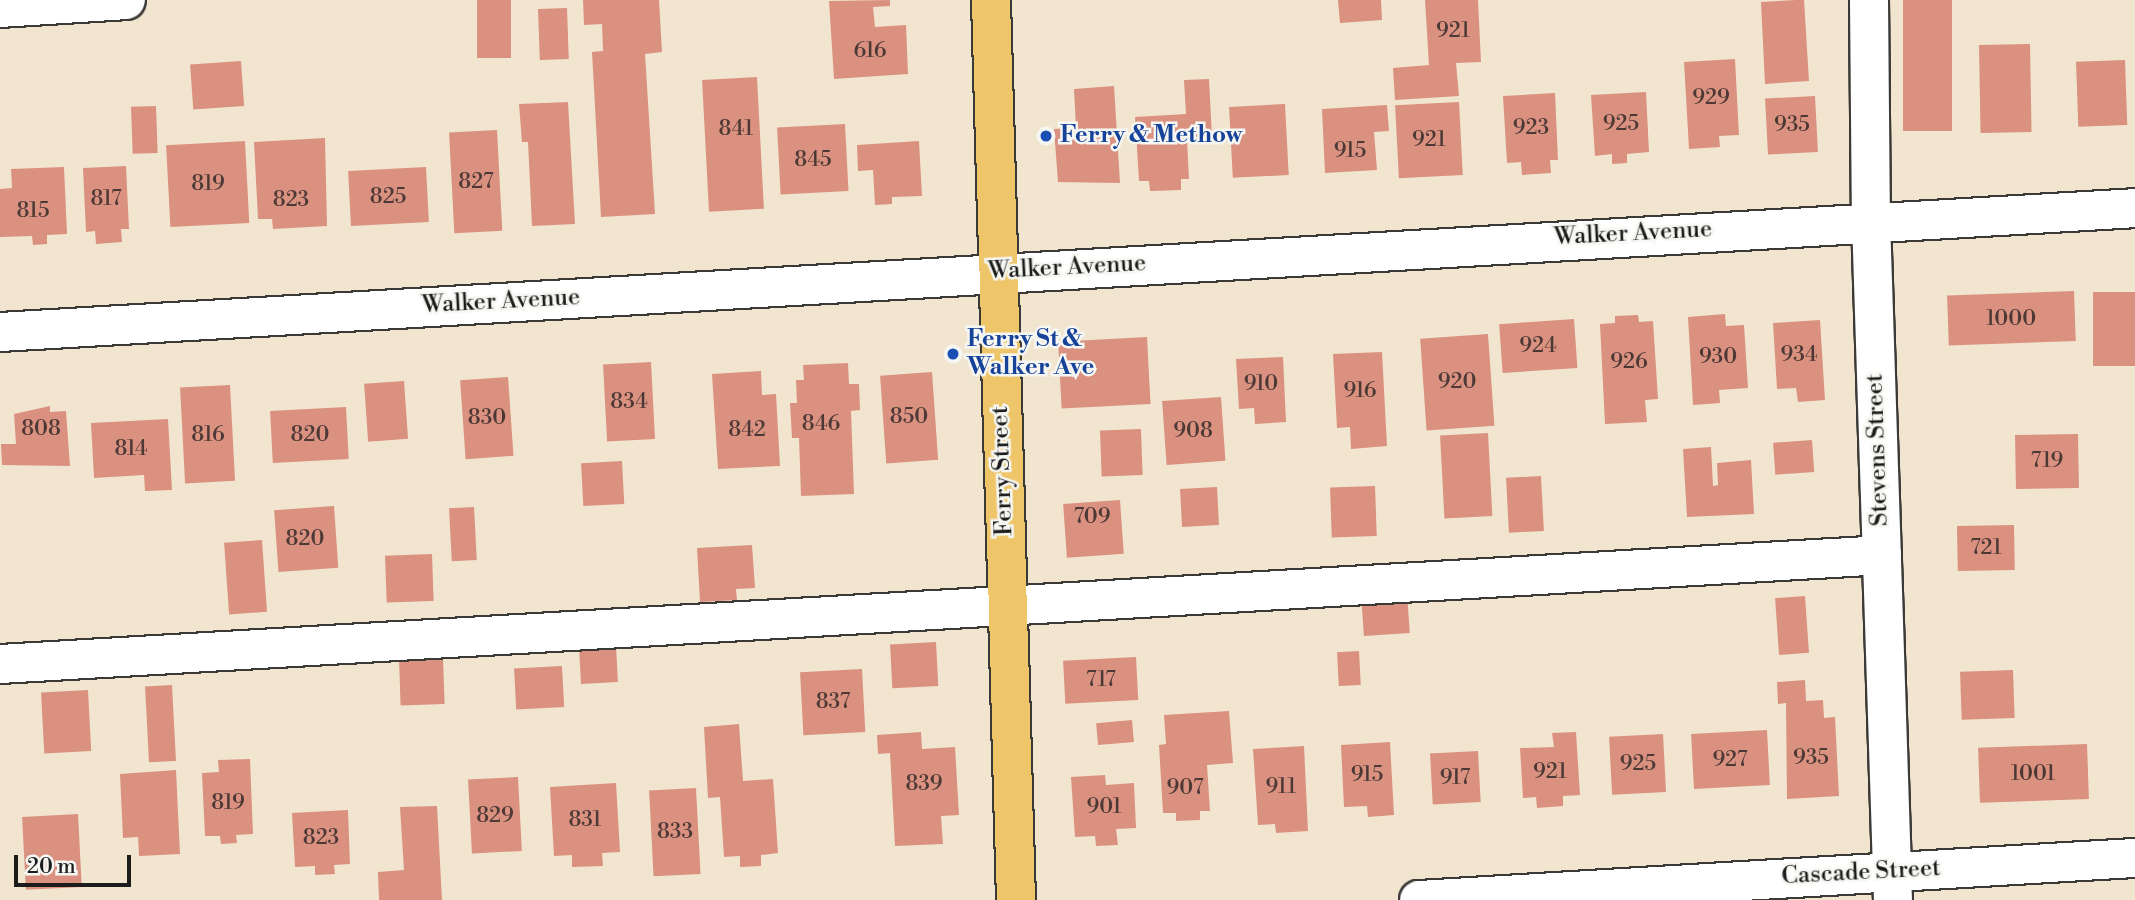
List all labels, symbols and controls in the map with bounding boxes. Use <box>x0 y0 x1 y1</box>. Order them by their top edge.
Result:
house number: 921 <box>1436 18 1470 44</box>
house number: 616 <box>853 38 887 64</box>
house number: 929 <box>1692 85 1730 111</box>
house number: 925 <box>1603 111 1639 137</box>
house number: 935 <box>1774 112 1810 138</box>
house number: 923 <box>1513 115 1549 141</box>
house number: 841 <box>719 116 753 142</box>
place label: Ferry & Methow <box>1060 122 1242 150</box>
house number: 921 <box>1412 127 1446 153</box>
marker: Ferry & Methow <box>1038 128 1054 144</box>
house number: 915 <box>1334 138 1366 164</box>
house number: 845 <box>794 147 832 173</box>
house number: 827 <box>458 169 494 195</box>
house number: 819 <box>191 171 225 197</box>
house number: 825 <box>370 184 406 210</box>
house number: 817 <box>91 186 121 212</box>
house number: 823 <box>273 187 309 213</box>
house number: 815 <box>16 198 50 224</box>
street label: Walker Avenue <box>1553 215 1713 253</box>
street label: Walker Avenue <box>987 249 1147 287</box>
street label: Walker Avenue <box>421 283 581 321</box>
house number: 1000 <box>1986 306 2036 332</box>
place label: Ferry St & Walker Ave <box>967 326 1094 382</box>
house number: 924 <box>1519 333 1557 359</box>
house number: 934 <box>1780 342 1818 368</box>
house number: 930 <box>1699 344 1737 370</box>
marker: Ferry St & Walker Ave <box>945 346 961 362</box>
house number: 926 <box>1610 349 1648 375</box>
house number: 920 <box>1438 369 1476 395</box>
house number: 910 <box>1244 371 1278 397</box>
street label: Stevens Street <box>1861 373 1895 527</box>
house number: 916 <box>1343 378 1377 404</box>
house number: 834 <box>610 389 648 415</box>
house number: 850 <box>890 404 928 430</box>
house number: 830 <box>468 405 506 431</box>
street label: Ferry Street <box>986 405 1020 537</box>
house number: 846 <box>802 411 840 437</box>
house number: 808 <box>21 416 61 442</box>
house number: 842 <box>728 417 766 443</box>
house number: 908 <box>1173 418 1213 444</box>
house number: 816 <box>191 422 225 448</box>
house number: 820 <box>291 422 329 448</box>
house number: 814 <box>114 436 148 462</box>
house number: 719 <box>2031 448 2063 474</box>
house number: 709 <box>1074 504 1110 530</box>
house number: 820 <box>286 526 324 552</box>
house number: 721 <box>1970 535 2002 561</box>
house number: 717 <box>1086 667 1116 693</box>
house number: 837 <box>816 689 850 715</box>
house number: 935 <box>1793 745 1829 771</box>
house number: 927 <box>1712 747 1748 773</box>
house number: 925 <box>1620 751 1656 777</box>
house number: 921 <box>1533 759 1567 785</box>
house number: 1001 <box>2011 761 2055 787</box>
house number: 915 <box>1351 762 1383 788</box>
house number: 917 <box>1440 765 1470 791</box>
house number: 839 <box>905 771 943 797</box>
house number: 911 <box>1266 774 1296 800</box>
house number: 907 <box>1167 775 1203 801</box>
house number: 819 <box>211 790 245 816</box>
house number: 901 <box>1086 794 1122 820</box>
house number: 829 <box>476 803 514 829</box>
house number: 831 <box>568 807 602 833</box>
house number: 833 <box>657 819 693 845</box>
house number: 823 <box>303 825 339 851</box>
scale bar <box>18 841 135 885</box>
text: 20 m <box>27 854 76 880</box>
street label: Cascade Street <box>1781 854 1941 892</box>

